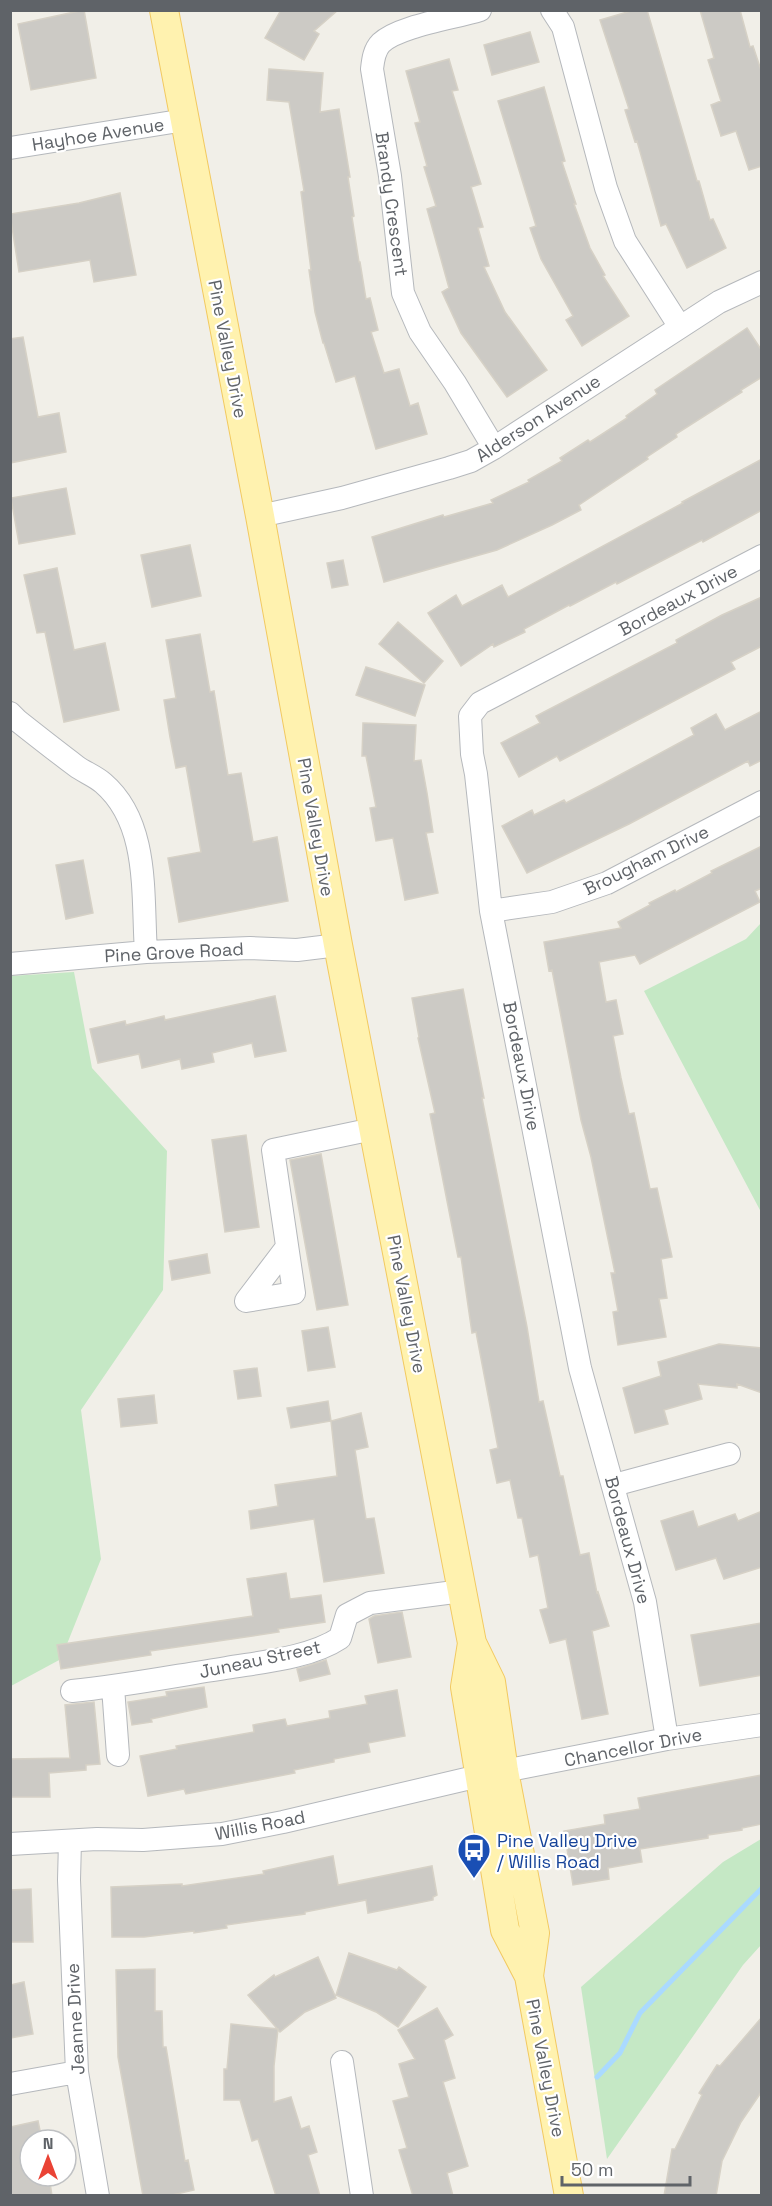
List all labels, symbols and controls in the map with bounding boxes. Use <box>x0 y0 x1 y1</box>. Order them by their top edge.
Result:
street label: Hayhoe Avenue <box>30 112 166 156</box>
street label: Brandy Crescent <box>370 130 414 278</box>
street label: Pine Valley Drive <box>203 278 253 420</box>
street label: Alderson Avenue <box>471 369 605 467</box>
street label: Bordeaux Drive <box>615 559 741 641</box>
street label: Pine Valley Drive <box>292 756 340 898</box>
street label: Brougham Drive <box>580 820 712 900</box>
street label: Pine Grove Road <box>104 937 244 967</box>
street label: Bordeaux Drive <box>498 999 546 1133</box>
street label: Pine Valley Drive <box>382 1233 432 1375</box>
street label: Bordeaux Drive <box>600 1474 656 1606</box>
street label: Juneau Street <box>197 1635 323 1683</box>
street label: Chancellor Drive <box>562 1722 704 1772</box>
street label: Willis Road <box>213 1805 307 1845</box>
place label: Pine Valley Drive / Willis Road <box>497 1829 637 1873</box>
bus stop icon: Pine Valley Drive / Willis Road <box>456 1832 492 1879</box>
street label: Jeanne Drive <box>61 1963 89 2075</box>
street label: Pine Valley Drive <box>521 1997 571 2139</box>
north arrow <box>18 2128 78 2188</box>
text: N <box>43 2133 53 2154</box>
scale bar <box>562 2149 690 2187</box>
text: 50 m <box>571 2158 613 2181</box>

